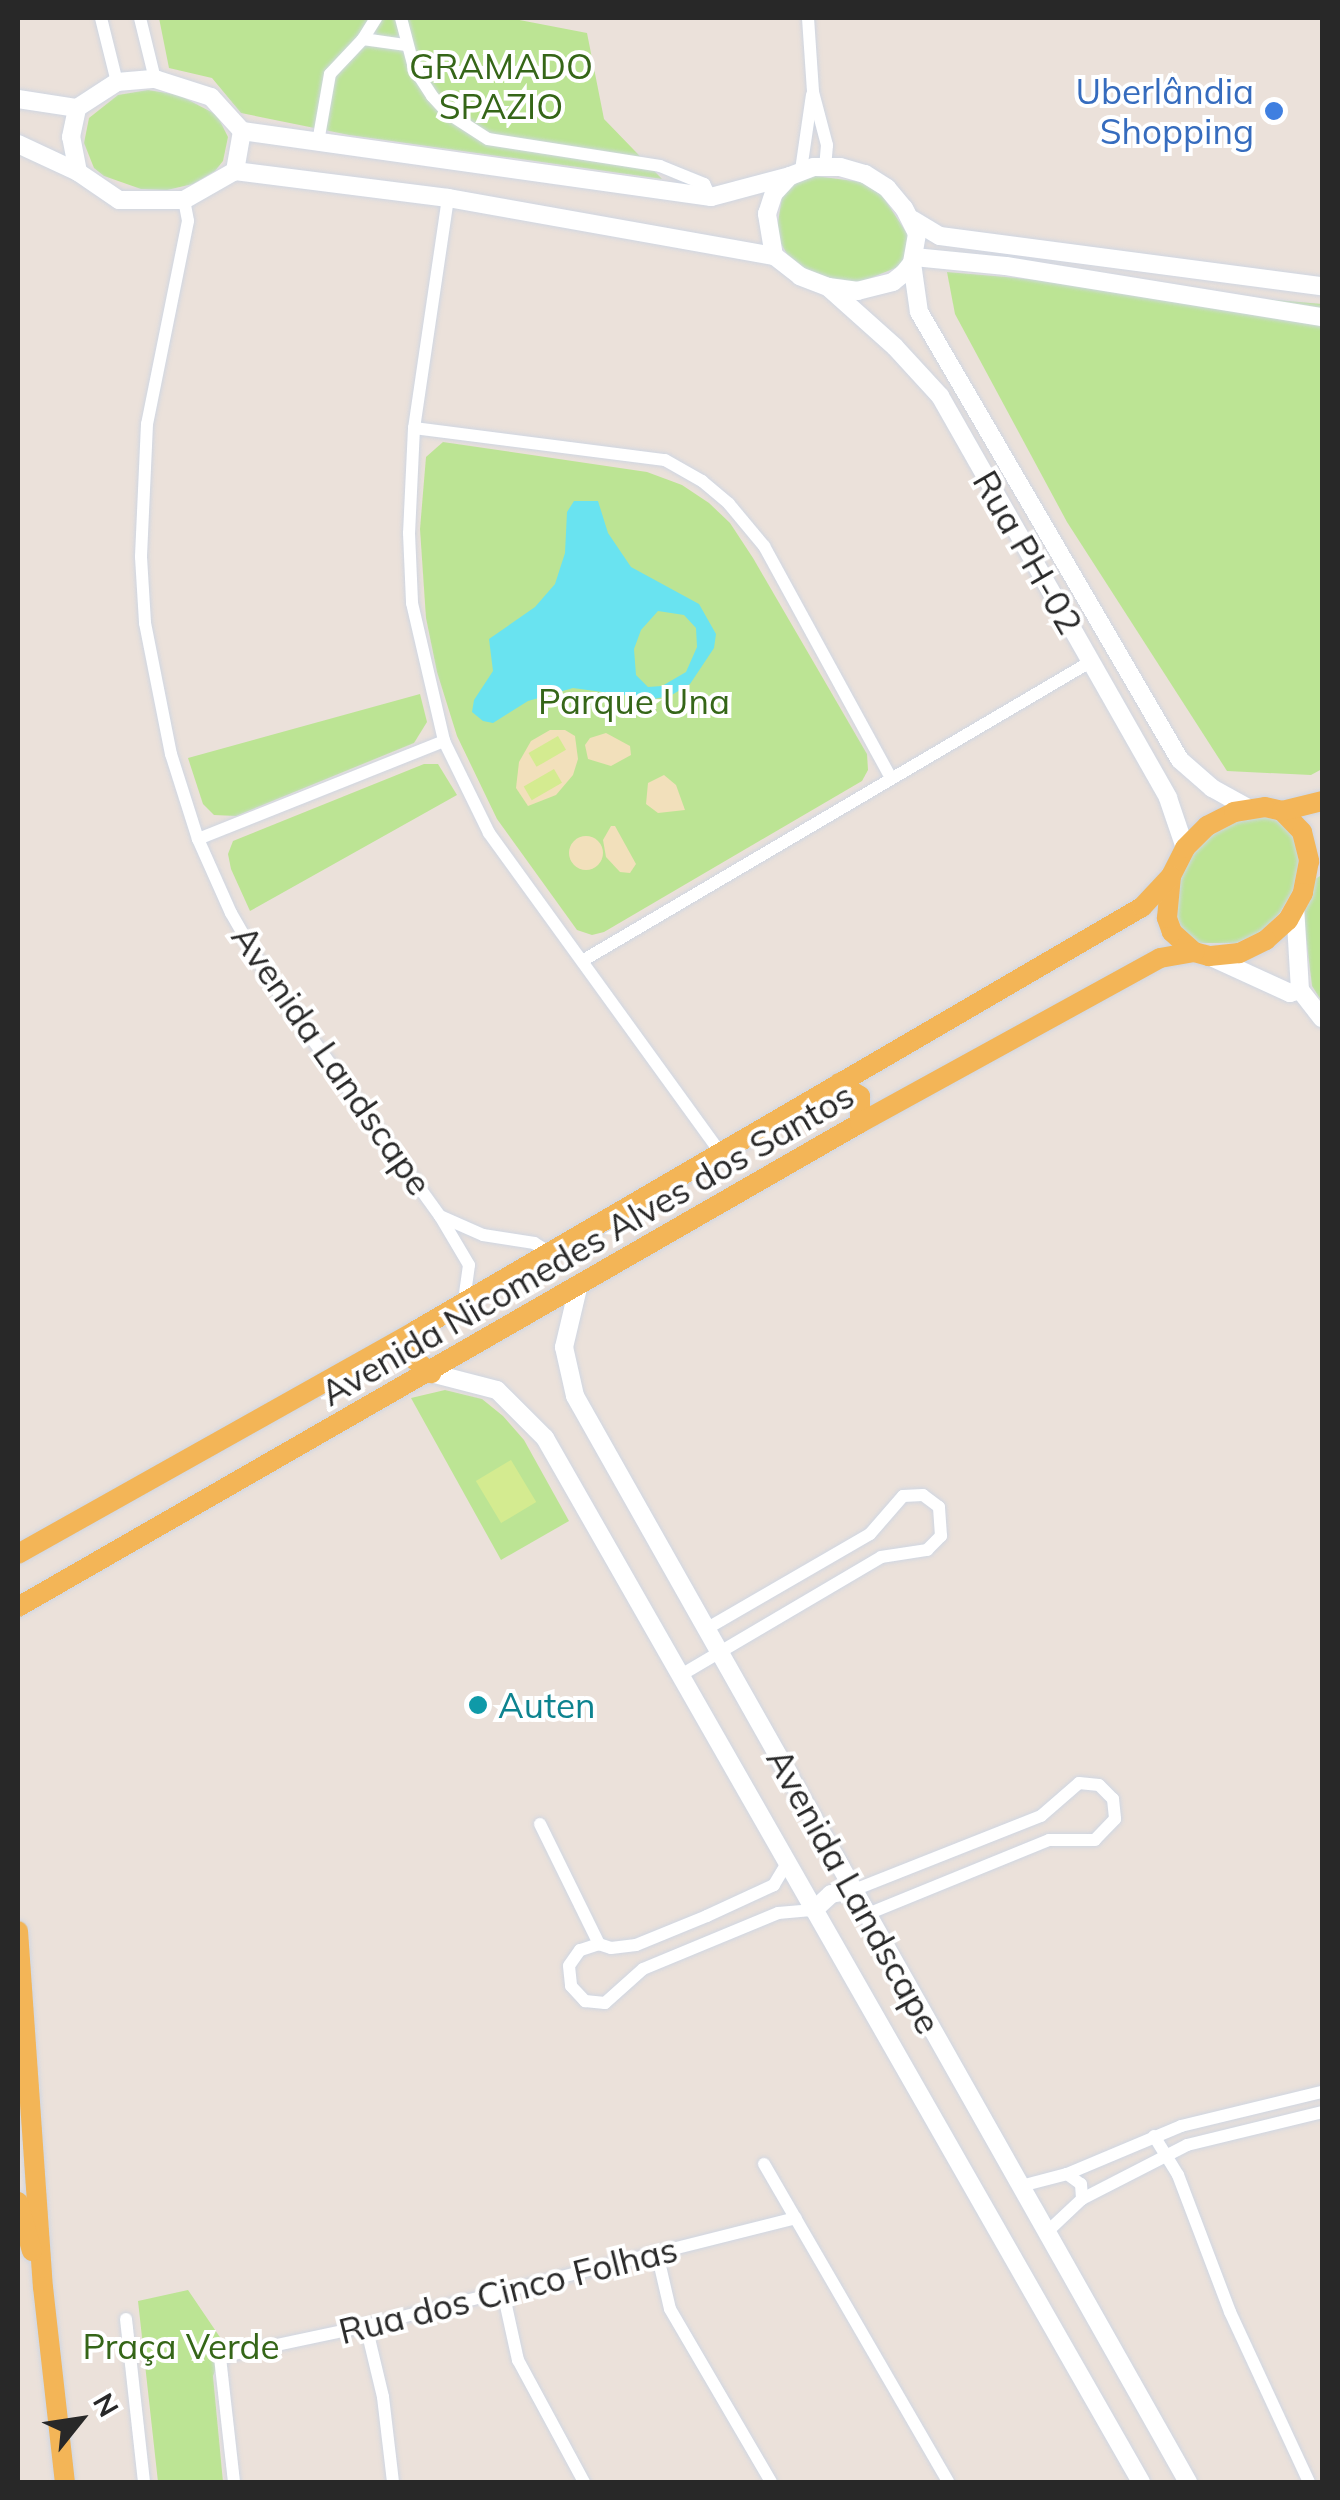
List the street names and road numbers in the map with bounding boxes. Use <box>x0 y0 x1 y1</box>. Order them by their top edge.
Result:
street label: Rua PH-02 <box>965 463 1091 641</box>
street label: Avenida Landscape <box>223 917 441 1203</box>
street label: Avenida Nicomedes Alves dos Santos <box>313 1074 861 1414</box>
street label: Avenida Landscape <box>758 1741 950 2041</box>
street label: Rua dos Cinco Folhas <box>335 2228 681 2352</box>

